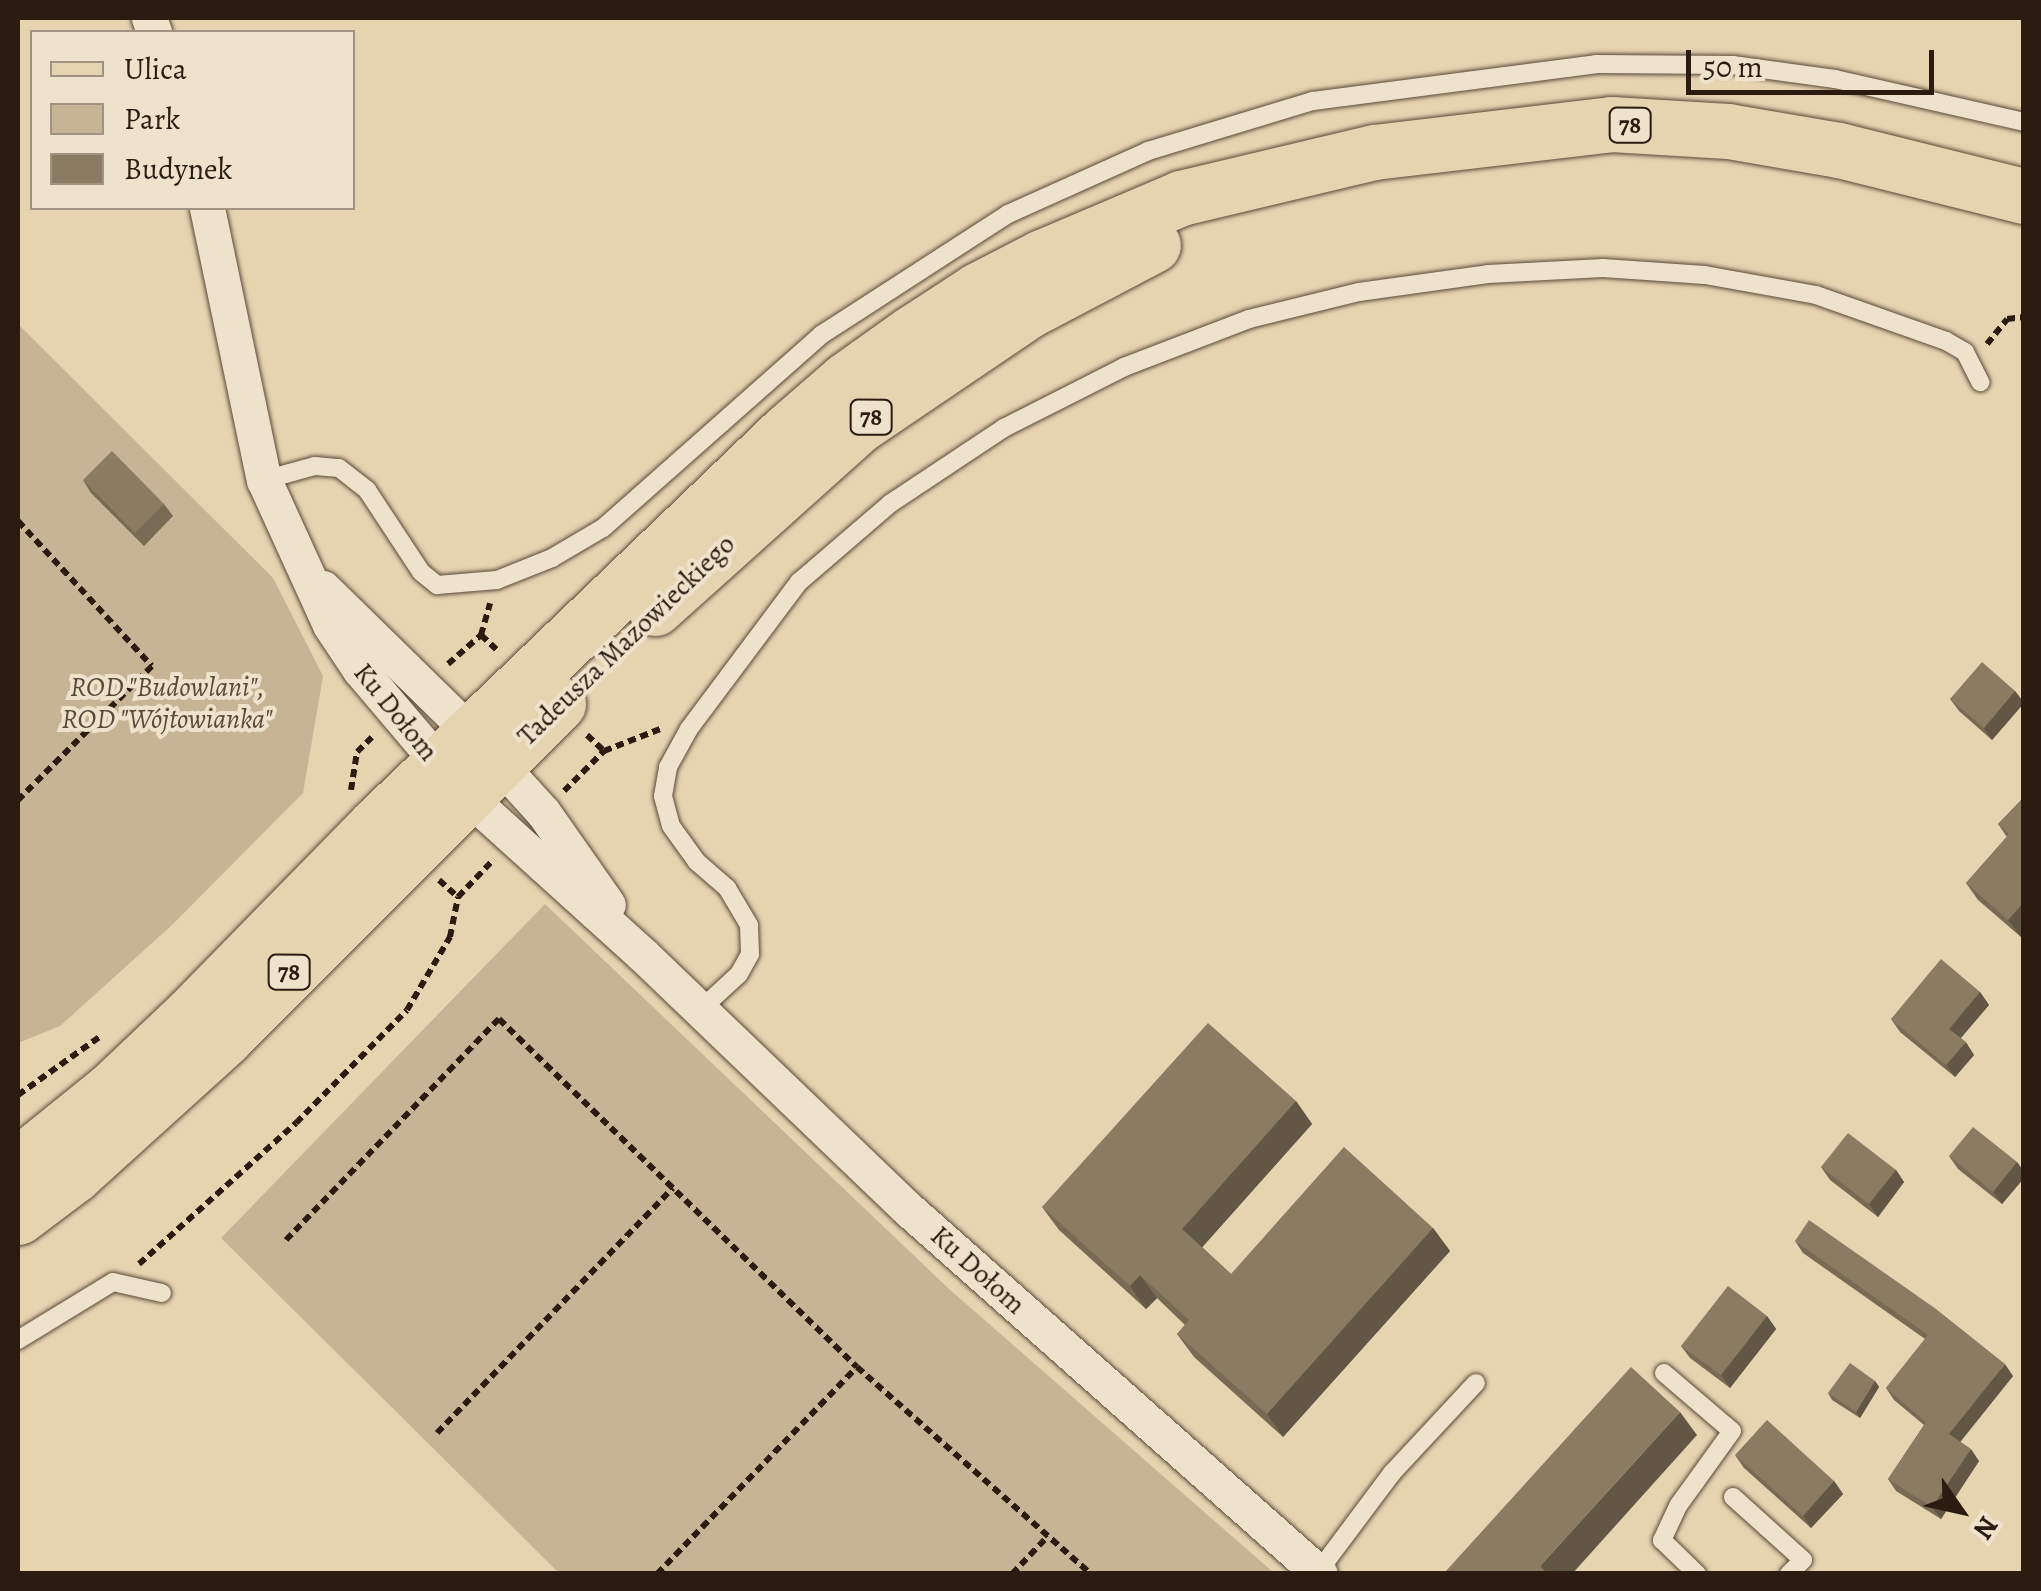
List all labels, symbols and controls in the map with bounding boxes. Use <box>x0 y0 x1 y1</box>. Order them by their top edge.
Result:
legend <box>30 30 355 210</box>
scale bar <box>1691 30 1938 92</box>
text: 50 m <box>1703 47 1763 87</box>
text: Ulica <box>124 49 187 89</box>
text: Park <box>124 99 180 139</box>
road number: 78 <box>1608 105 1652 145</box>
text: Budynek <box>124 149 232 189</box>
road number: 78 <box>848 397 894 437</box>
street label: Tadeusza Mazowieckiego <box>510 527 742 753</box>
street label: Ku Dołom <box>346 656 446 768</box>
park label: ROD "Budowlani", ROD "Wójtowianka" <box>61 670 273 736</box>
road number: 78 <box>266 952 312 992</box>
street label: Ku Dołom <box>924 1219 1032 1321</box>
north arrow <box>1911 1461 2011 1561</box>
text: N <box>1964 1509 2007 1547</box>

